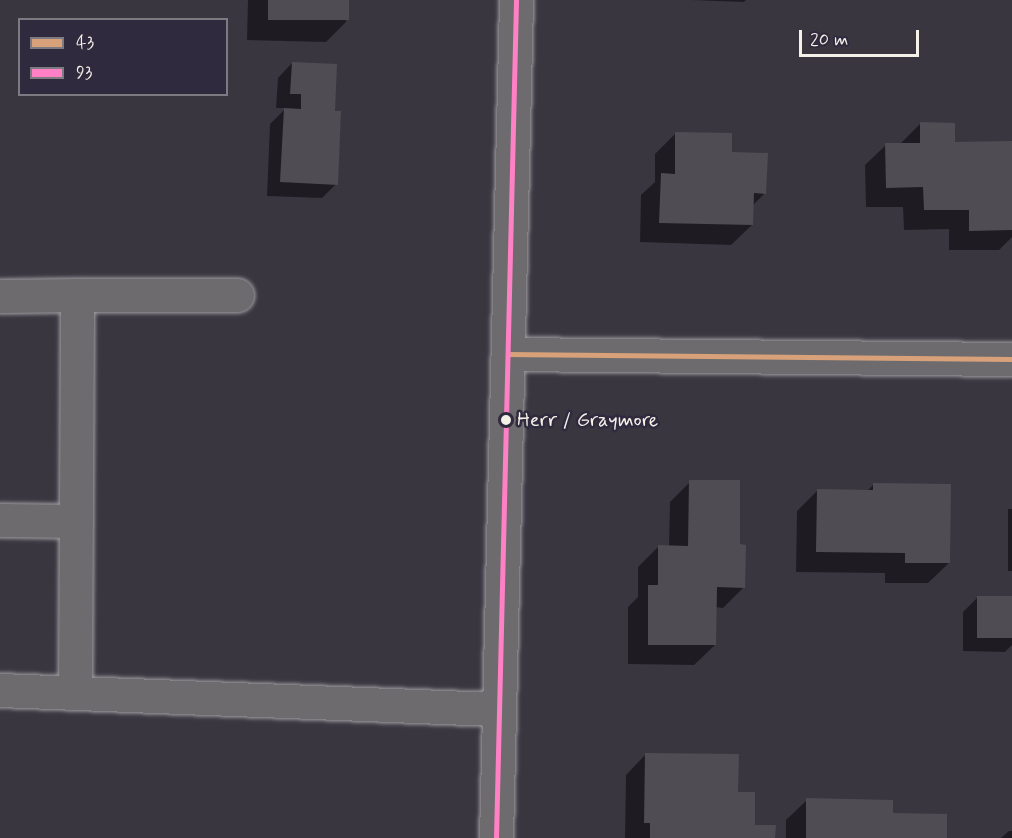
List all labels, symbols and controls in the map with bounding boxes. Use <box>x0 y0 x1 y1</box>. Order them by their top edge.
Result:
legend <box>18 18 228 96</box>
scale bar <box>802 18 922 56</box>
text: 20 m <box>810 28 848 52</box>
text: 43 <box>76 31 94 55</box>
text: 93 <box>76 61 92 85</box>
place label: Herr / Graymore <box>517 408 658 432</box>
marker: Herr / Graymore <box>500 414 512 426</box>

